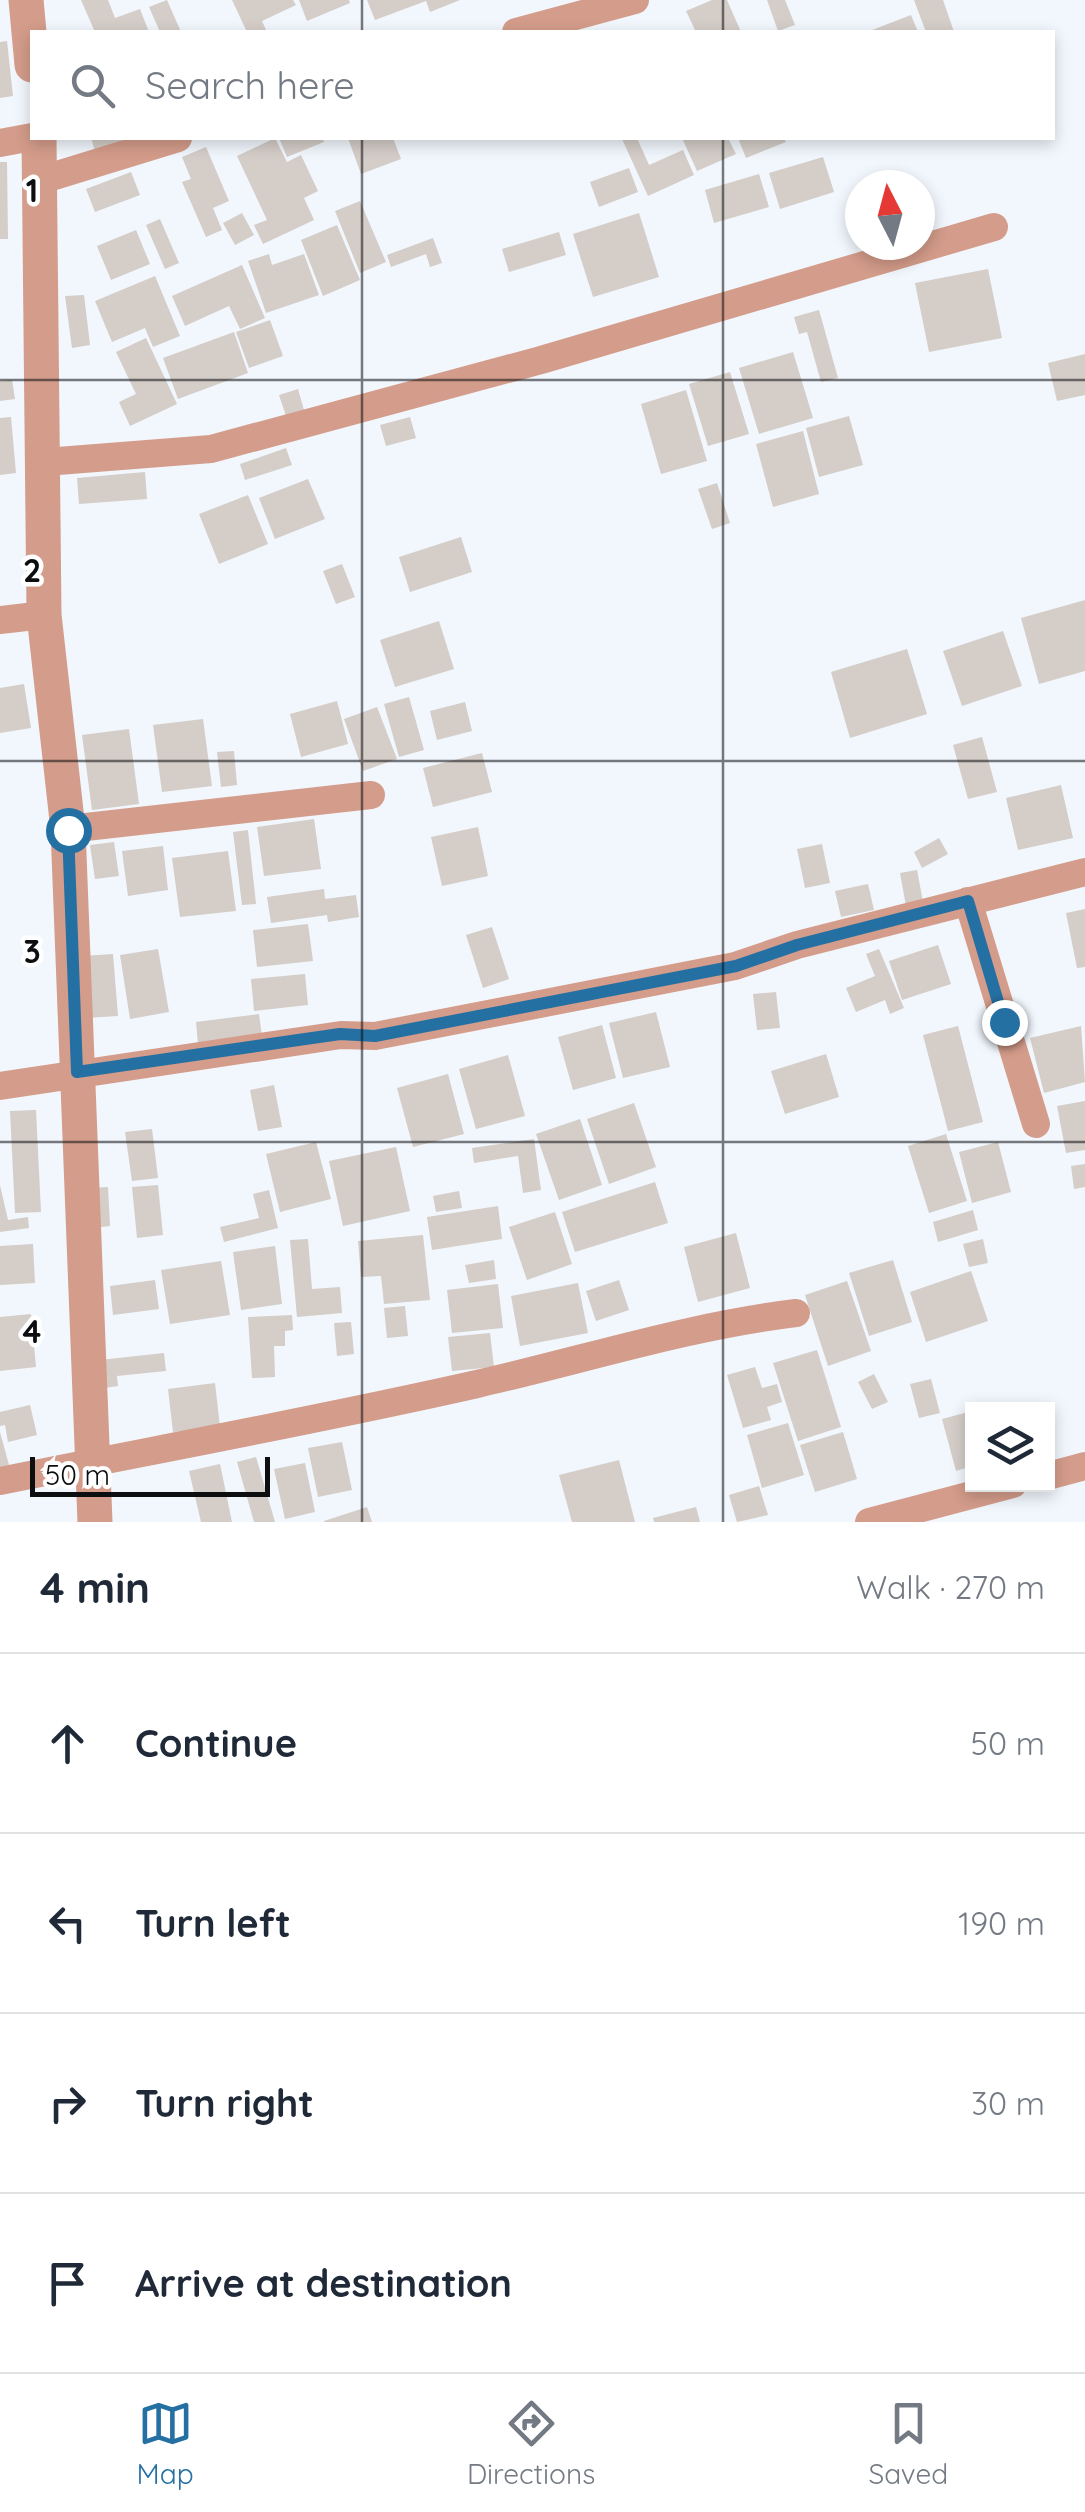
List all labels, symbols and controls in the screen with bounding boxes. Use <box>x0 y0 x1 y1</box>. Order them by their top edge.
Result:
search box <box>30 30 1055 140</box>
icon: search <box>65 58 120 113</box>
text: Search here <box>145 61 355 109</box>
text: 1 <box>26 170 38 210</box>
north arrow <box>845 170 935 260</box>
text: 2 <box>23 550 41 590</box>
route start <box>46 808 92 854</box>
text: 3 <box>23 931 41 971</box>
route end <box>982 1000 1028 1046</box>
text: 4 <box>23 1311 42 1351</box>
map controls <box>965 1402 1055 1492</box>
button: layers <box>965 1402 1055 1492</box>
scale bar <box>30 1452 270 1496</box>
text: 50 m <box>45 1457 110 1492</box>
text: 4 min <box>40 1561 150 1614</box>
text: Walk · 270 m <box>856 1567 1045 1607</box>
icon: ahead <box>40 1716 95 1771</box>
text: Continue <box>135 1719 297 1767</box>
text: 50 m <box>971 1723 1045 1763</box>
icon: left <box>40 1896 95 1951</box>
text: Turn left <box>135 1899 291 1947</box>
text: 190 m <box>958 1903 1045 1943</box>
icon: right <box>40 2076 95 2131</box>
text: Turn right <box>135 2079 314 2127</box>
text: 30 m <box>971 2083 1045 2123</box>
icon: arrive <box>40 2256 95 2311</box>
text: Arrive at destination <box>135 2259 512 2307</box>
tab: Map <box>137 2396 194 2491</box>
tab: Directions <box>467 2396 595 2491</box>
tab: Saved <box>869 2396 948 2491</box>

